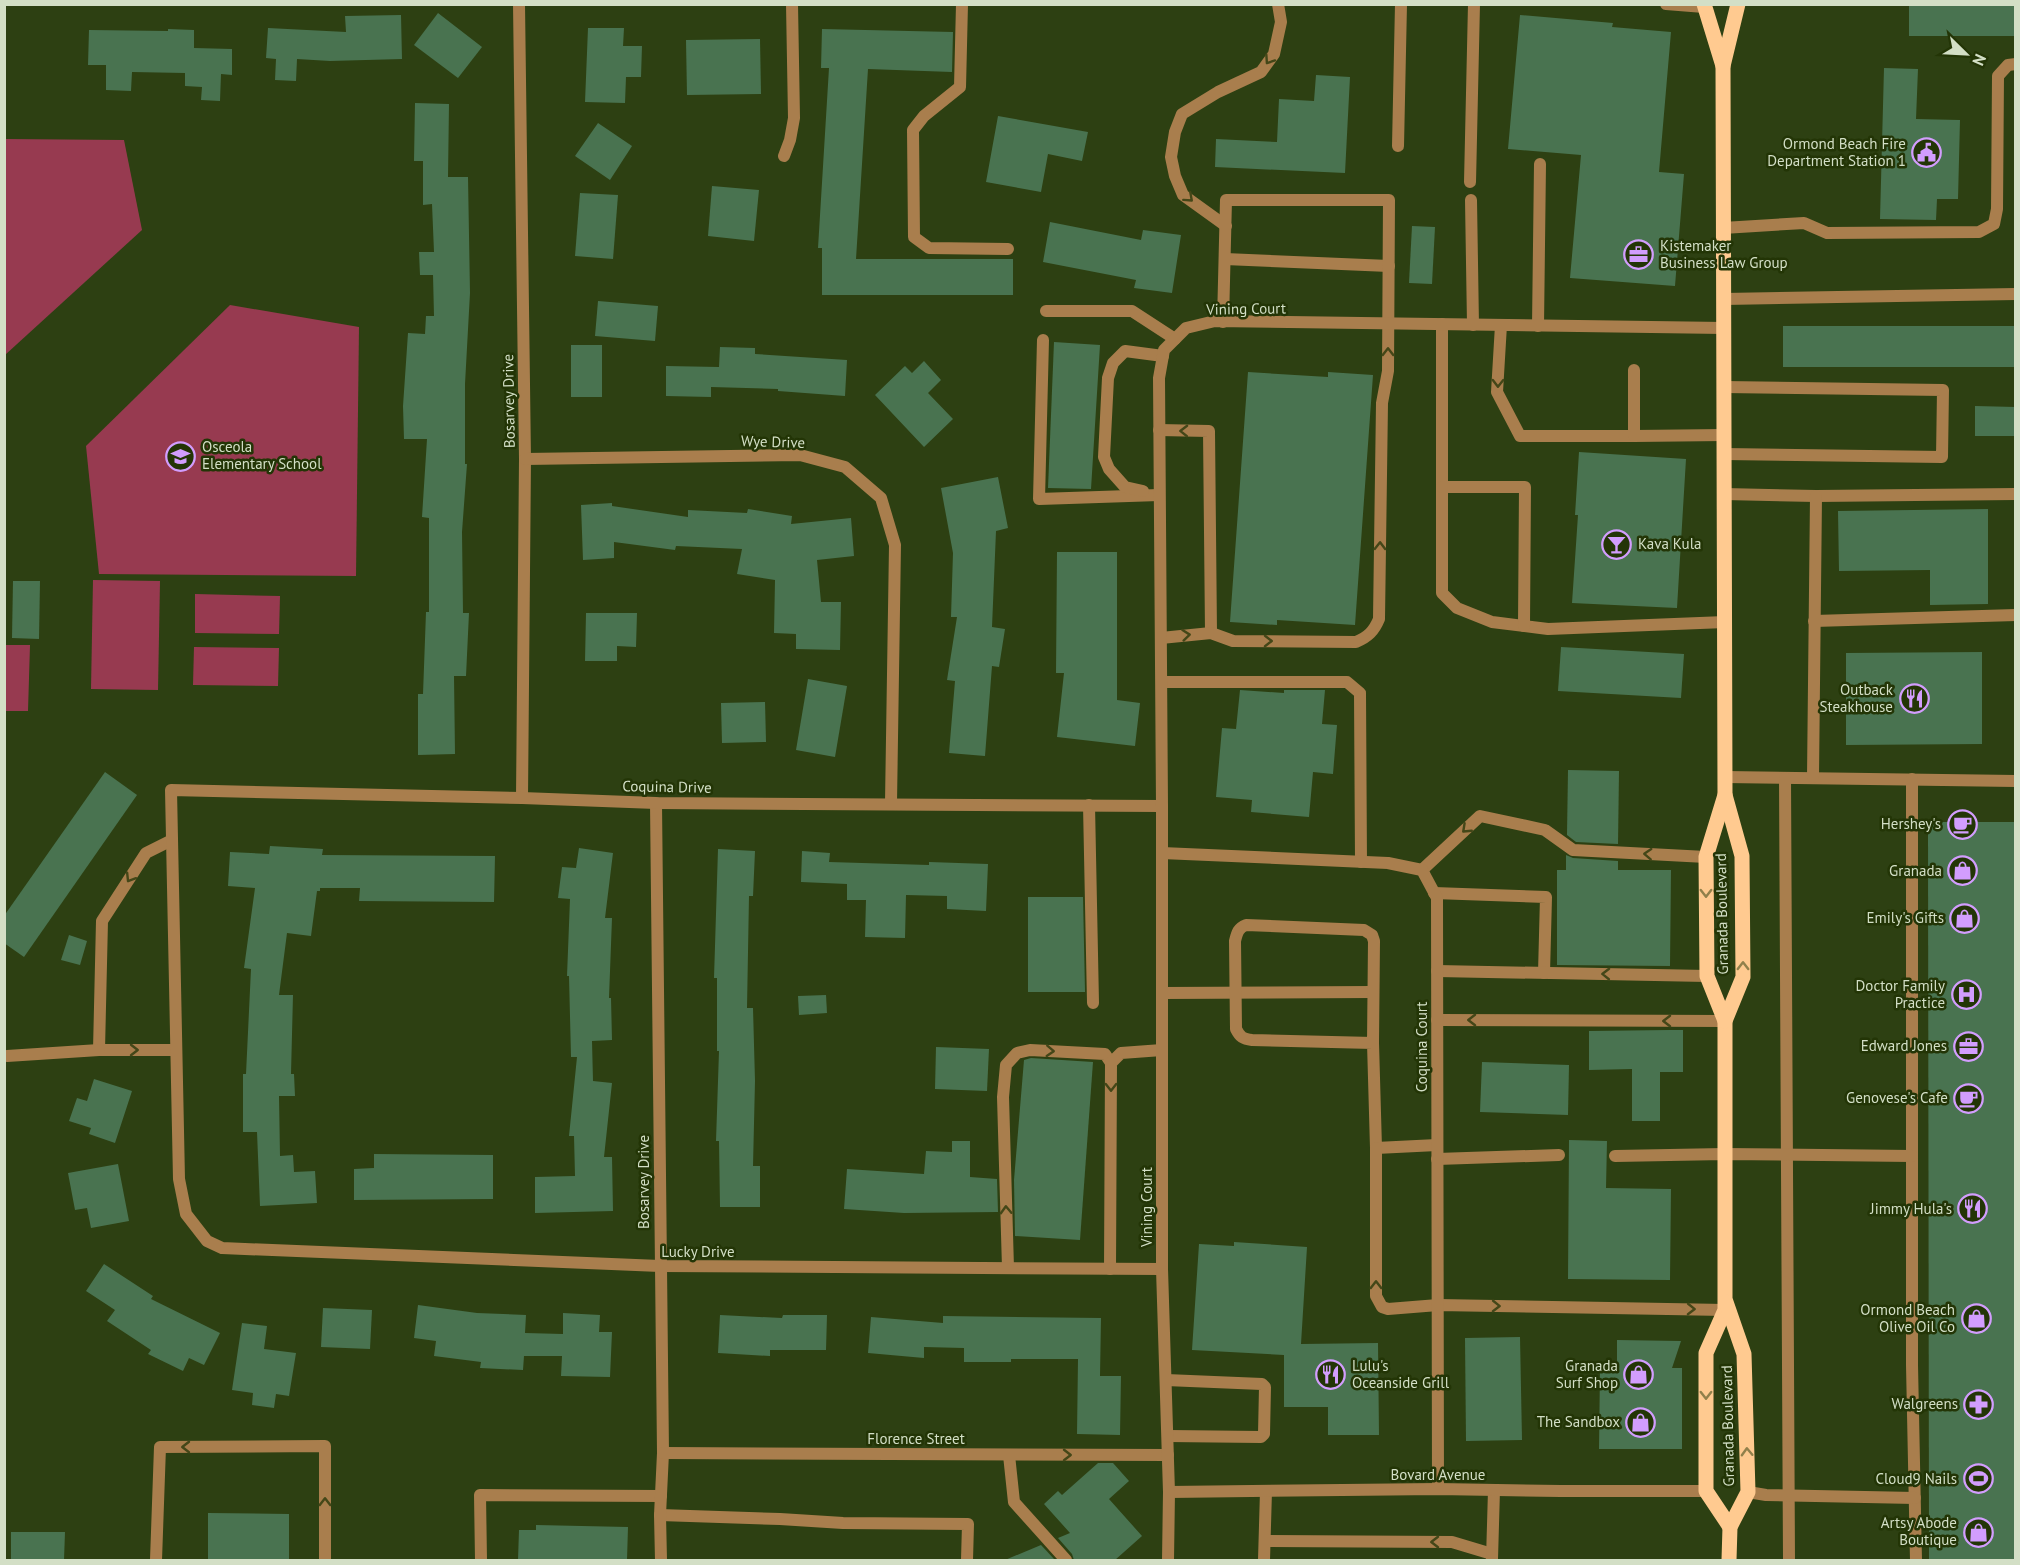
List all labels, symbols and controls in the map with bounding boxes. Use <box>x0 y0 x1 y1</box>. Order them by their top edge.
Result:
north arrow <box>1936 24 1996 84</box>
text: N <box>1968 51 1991 69</box>
one-way arrow <box>1265 54 1276 65</box>
place label: Ormond Beach Fire Department Station 1 <box>1767 134 1906 170</box>
public building icon: Ormond Beach Fire Department Station 1 <box>1911 137 1943 169</box>
one-way arrow <box>1182 191 1192 202</box>
place label: Kistemaker Business Law Group <box>1660 236 1788 272</box>
office icon: Kistemaker Business Law Group <box>1623 239 1655 271</box>
street label: Vining Court <box>1205 298 1286 319</box>
one-way arrow <box>1382 347 1395 356</box>
street label: Bosarvey Drive <box>498 354 519 448</box>
one-way arrow <box>1492 379 1504 388</box>
one-way arrow <box>1180 424 1189 437</box>
street label: Wye Drive <box>741 431 805 452</box>
place label: Osceola Elementary School <box>202 437 322 473</box>
school or university icon: Osceola Elementary School <box>165 440 197 472</box>
bar icon: Kava Kula <box>1601 528 1633 560</box>
place label: Kava Kula <box>1638 534 1701 553</box>
one-way arrow <box>1374 542 1386 551</box>
one-way arrow <box>1182 629 1191 642</box>
one-way arrow <box>1264 635 1273 647</box>
place label: Outback Steakhouse <box>1820 680 1894 716</box>
restaurant icon: Outback Steakhouse <box>1898 683 1930 715</box>
street label: Coquina Drive <box>622 776 712 797</box>
cafe icon: Hershey's <box>1946 808 1978 840</box>
place label: Hershey's <box>1881 814 1941 833</box>
one-way arrow <box>1462 822 1473 833</box>
one-way arrow <box>1643 848 1652 861</box>
street label: Granada Boulevard <box>1711 853 1732 975</box>
shop icon: Granada <box>1947 855 1979 887</box>
place label: Granada <box>1889 861 1942 880</box>
one-way arrow <box>126 871 137 882</box>
one-way arrow <box>1700 889 1712 898</box>
shop icon: Emily's Gifts <box>1949 902 1981 934</box>
place label: Emily's Gifts <box>1867 908 1944 927</box>
one-way arrow <box>1737 961 1749 970</box>
one-way arrow <box>1602 968 1611 980</box>
place label: Doctor Family Practice <box>1856 976 1945 1012</box>
hospital icon: Doctor Family Practice <box>1950 979 1982 1011</box>
street label: Coquina Court <box>1412 1002 1431 1092</box>
one-way arrow <box>1467 1014 1476 1026</box>
one-way arrow <box>1662 1015 1671 1027</box>
office icon: Edward Jones <box>1952 1030 1984 1062</box>
place label: Edward Jones <box>1861 1036 1947 1055</box>
one-way arrow <box>130 1044 139 1056</box>
one-way arrow <box>1046 1045 1055 1058</box>
cafe icon: Genovese's Cafe <box>1953 1082 1985 1114</box>
one-way arrow <box>1104 1083 1117 1092</box>
place label: Genovese's Cafe <box>1846 1088 1948 1107</box>
street label: Bosarvey Drive <box>634 1135 653 1229</box>
street label: Vining Court <box>1137 1167 1156 1248</box>
restaurant icon: Jimmy Hula's <box>1957 1193 1989 1225</box>
place label: Jimmy Hula's <box>1869 1199 1952 1218</box>
one-way arrow <box>999 1205 1012 1214</box>
street label: Lucky Drive <box>661 1242 735 1261</box>
one-way arrow <box>1370 1281 1382 1290</box>
one-way arrow <box>1492 1300 1501 1312</box>
place label: Ormond Beach Olive Oil Co <box>1860 1300 1955 1336</box>
one-way arrow <box>1687 1303 1696 1316</box>
shop icon: Ormond Beach Olive Oil Co <box>1960 1303 1992 1335</box>
place label: Lulu's Oceanside Grill <box>1352 1356 1450 1392</box>
place label: Granada Surf Shop <box>1556 1356 1618 1392</box>
restaurant icon: Lulu's Oceanside Grill <box>1315 1359 1347 1391</box>
shop icon: Granada Surf Shop <box>1623 1359 1655 1391</box>
street label: Granada Boulevard <box>1717 1365 1738 1487</box>
pharmacy icon: Walgreens <box>1963 1388 1995 1420</box>
one-way arrow <box>1700 1391 1712 1400</box>
place label: Walgreens <box>1892 1394 1958 1413</box>
shop icon: The Sandbox <box>1625 1406 1657 1438</box>
place label: The Sandbox <box>1537 1412 1620 1431</box>
street label: Florence Street <box>867 1429 965 1448</box>
one-way arrow <box>182 1441 191 1453</box>
one-way arrow <box>1741 1448 1753 1457</box>
one-way arrow <box>1063 1449 1072 1461</box>
sports icon: Cloud9 Nails <box>1962 1463 1994 1495</box>
street label: Bovard Avenue <box>1391 1465 1485 1484</box>
place label: Cloud9 Nails <box>1875 1469 1957 1488</box>
one-way arrow <box>319 1498 331 1507</box>
place label: Artsy Abode Boutique <box>1881 1513 1957 1549</box>
shop icon: Artsy Abode Boutique <box>1962 1516 1994 1548</box>
one-way arrow <box>1431 1536 1440 1548</box>

